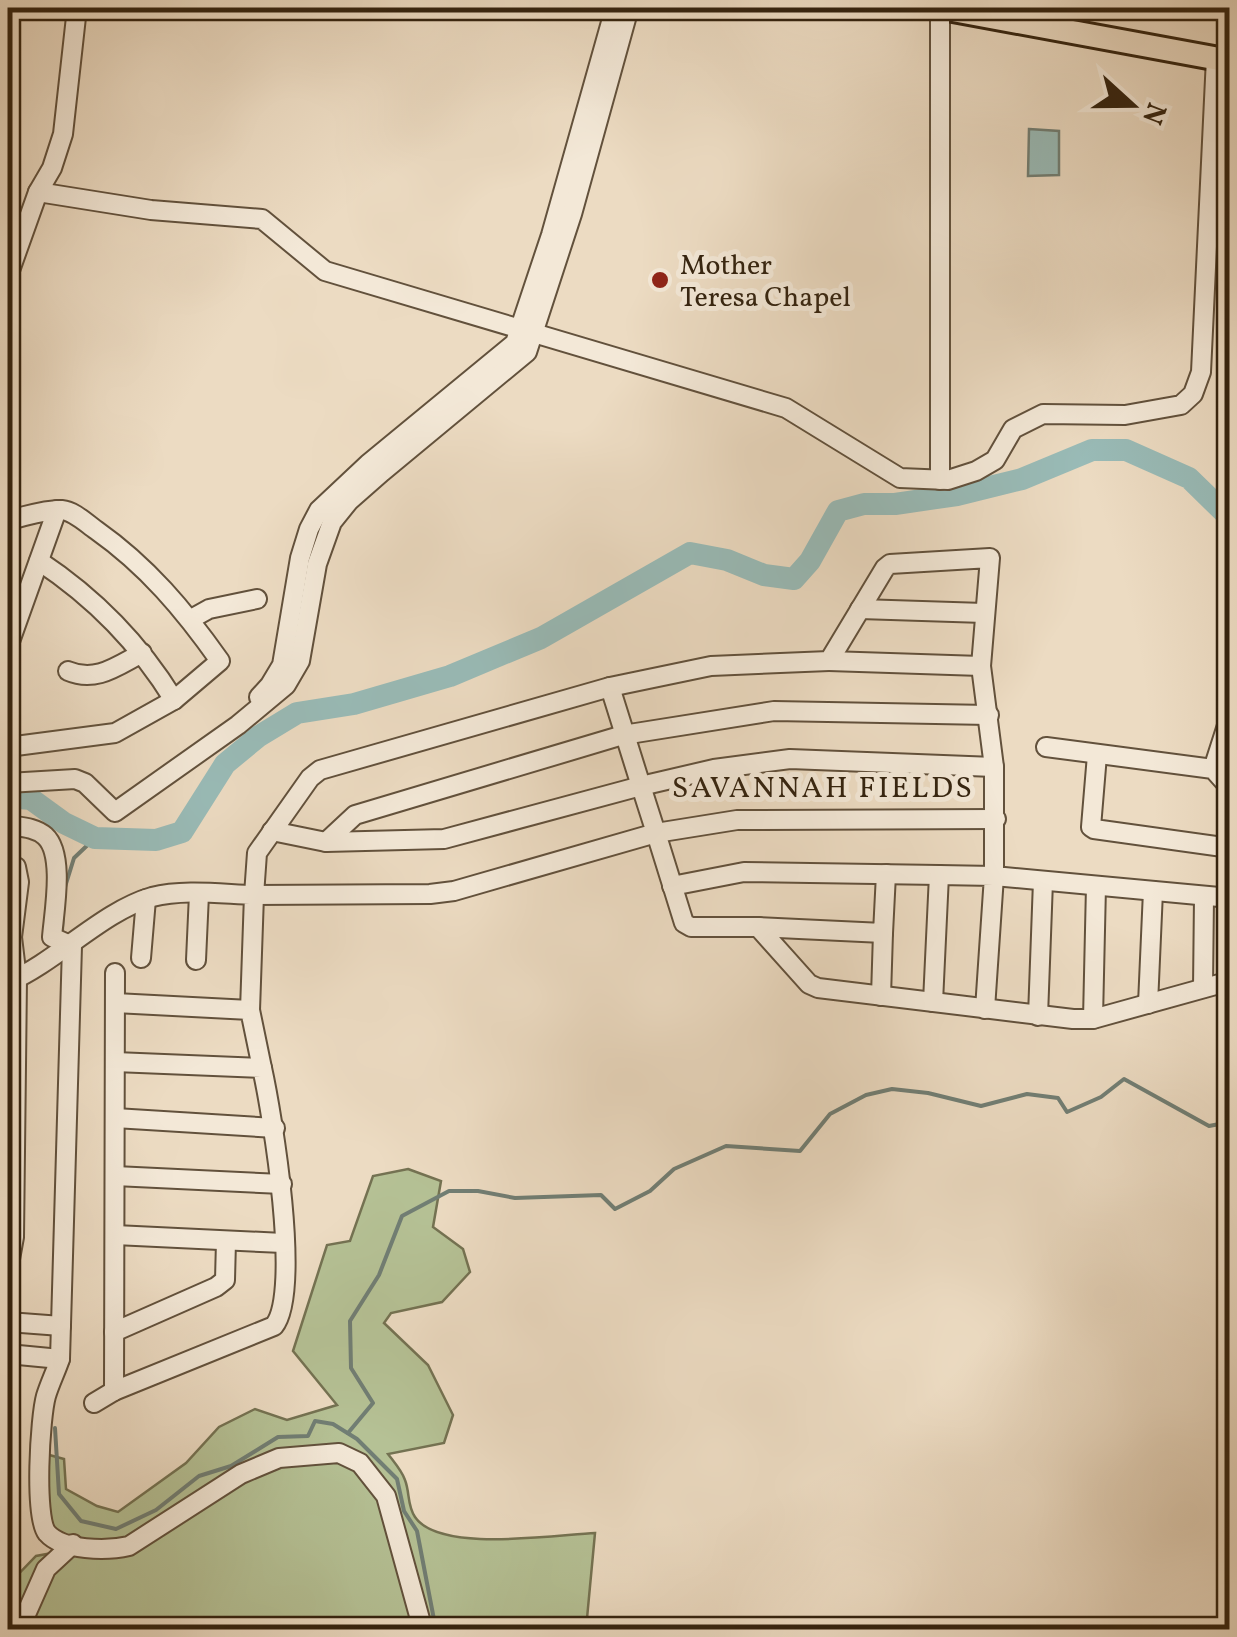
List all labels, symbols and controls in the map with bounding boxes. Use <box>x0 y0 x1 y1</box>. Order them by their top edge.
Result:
north arrow <box>1082 55 1182 155</box>
text: N <box>1131 97 1175 130</box>
place label: Mother Teresa Chapel <box>680 247 851 318</box>
marker: Mother Teresa Chapel <box>649 269 671 291</box>
district label: SAVANNAH FIELDS <box>672 768 974 810</box>

